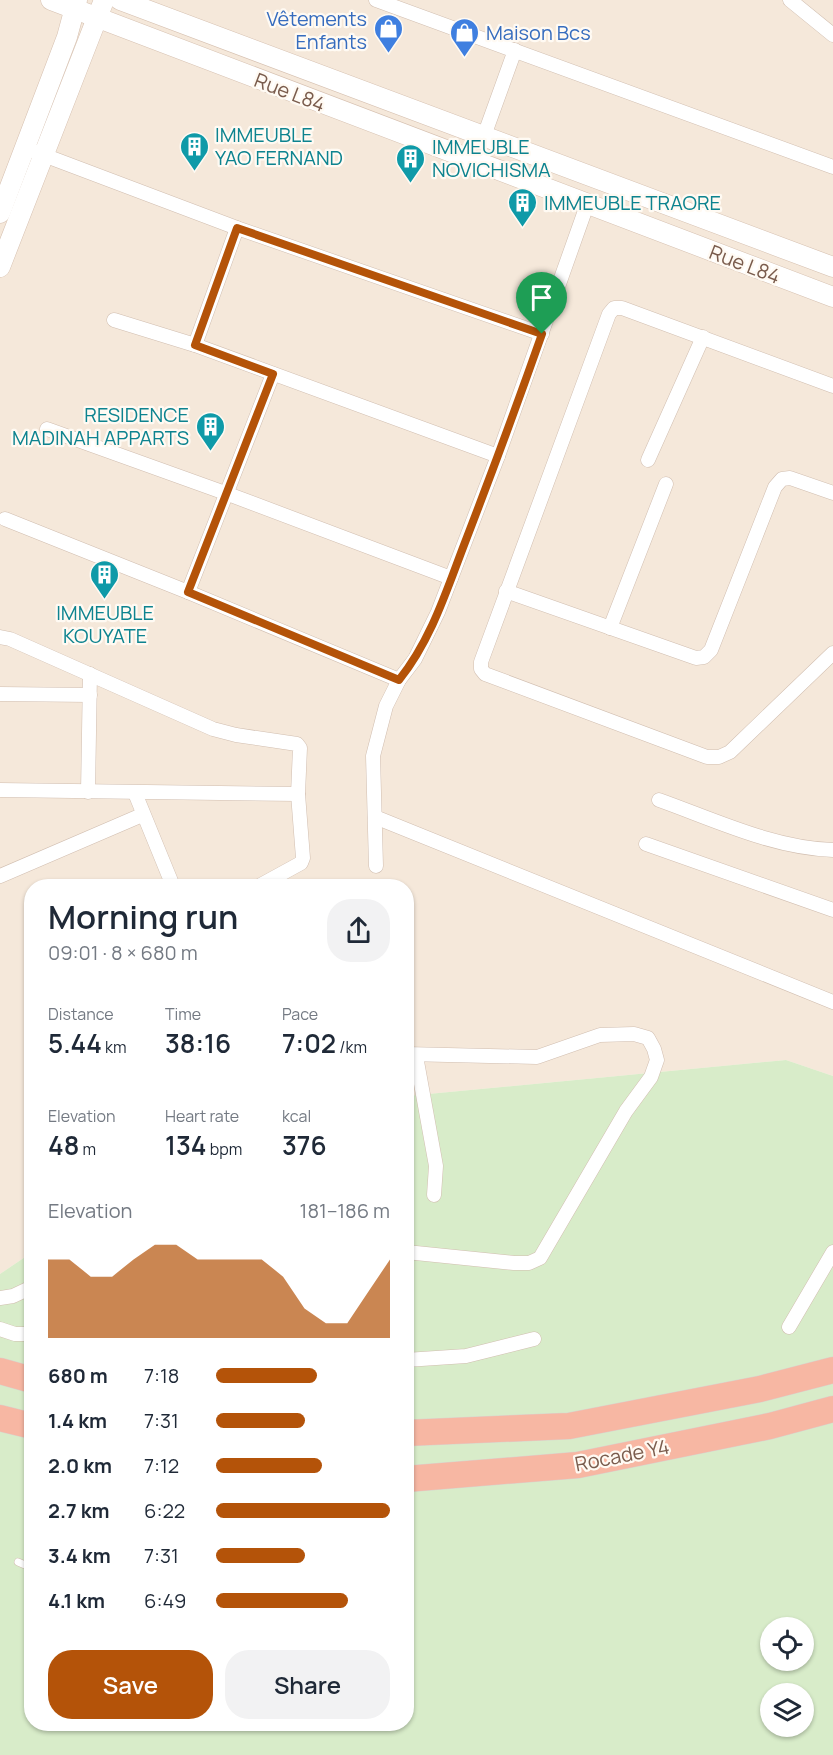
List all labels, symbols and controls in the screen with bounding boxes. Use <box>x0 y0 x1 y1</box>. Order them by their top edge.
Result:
place label: Vêtements Enfants <box>266 5 367 55</box>
shop icon: Vêtements Enfants <box>372 13 404 55</box>
shop icon: Maison Bcs <box>449 16 481 58</box>
place label: Maison Bcs <box>486 19 591 46</box>
street label: Rue L84 <box>251 66 329 118</box>
place label: IMMEUBLE YAO FERNAND <box>215 121 343 171</box>
building icon: IMMEUBLE YAO FERNAND <box>178 130 210 172</box>
place label: IMMEUBLE NOVICHISMA <box>432 133 551 183</box>
building icon: IMMEUBLE NOVICHISMA <box>395 142 427 184</box>
building icon: IMMEUBLE TRAORE <box>507 186 539 228</box>
place label: IMMEUBLE TRAORE <box>544 189 721 216</box>
street label: Rue L84 <box>706 238 784 290</box>
pin <box>516 272 567 334</box>
icon: arrive <box>525 281 558 314</box>
place label: RESIDENCE MADINAH APPARTS <box>12 401 189 451</box>
building icon: RESIDENCE MADINAH APPARTS <box>194 410 226 452</box>
building icon: IMMEUBLE KOUYATE <box>89 558 121 600</box>
place label: IMMEUBLE KOUYATE <box>56 599 154 649</box>
text: Morning run <box>48 894 238 939</box>
button: share <box>327 899 390 962</box>
text: 09:01 · 8 × 680 m <box>48 939 198 966</box>
text: Distance <box>48 1003 114 1025</box>
text: Time <box>165 1003 201 1025</box>
text: Pace <box>282 1003 318 1025</box>
text: 5.44 <box>48 1025 102 1061</box>
text: 38:16 <box>165 1025 231 1061</box>
text: 7:02 <box>282 1025 336 1061</box>
text: km <box>102 1036 127 1058</box>
text: /km <box>336 1036 367 1058</box>
text: Elevation <box>48 1105 116 1127</box>
text: Heart rate <box>165 1105 239 1127</box>
text: kcal <box>282 1105 311 1127</box>
text: 48 <box>48 1127 79 1163</box>
text: 134 <box>165 1127 207 1163</box>
text: 376 <box>282 1127 327 1163</box>
text: m <box>79 1138 96 1160</box>
text: bpm <box>207 1138 242 1160</box>
text: Elevation <box>48 1197 132 1224</box>
text: 181–186 m <box>300 1197 390 1224</box>
text: 680 m <box>48 1362 108 1389</box>
text: 7:18 <box>144 1362 179 1389</box>
text: 1.4 km <box>48 1407 107 1434</box>
text: 7:31 <box>144 1407 179 1434</box>
street label: Rocade Y4 <box>572 1433 672 1477</box>
text: 2.0 km <box>48 1452 112 1479</box>
text: 7:12 <box>144 1452 179 1479</box>
text: 2.7 km <box>48 1497 109 1524</box>
text: 6:22 <box>144 1497 185 1524</box>
text: 3.4 km <box>48 1542 111 1569</box>
text: 7:31 <box>144 1542 179 1569</box>
text: 4.1 km <box>48 1587 105 1614</box>
text: 6:49 <box>144 1587 186 1614</box>
map controls <box>760 1617 814 1737</box>
button: locate <box>760 1617 814 1671</box>
button: Save <box>48 1650 213 1719</box>
button: Share <box>225 1650 390 1719</box>
button: layers <box>760 1683 814 1737</box>

